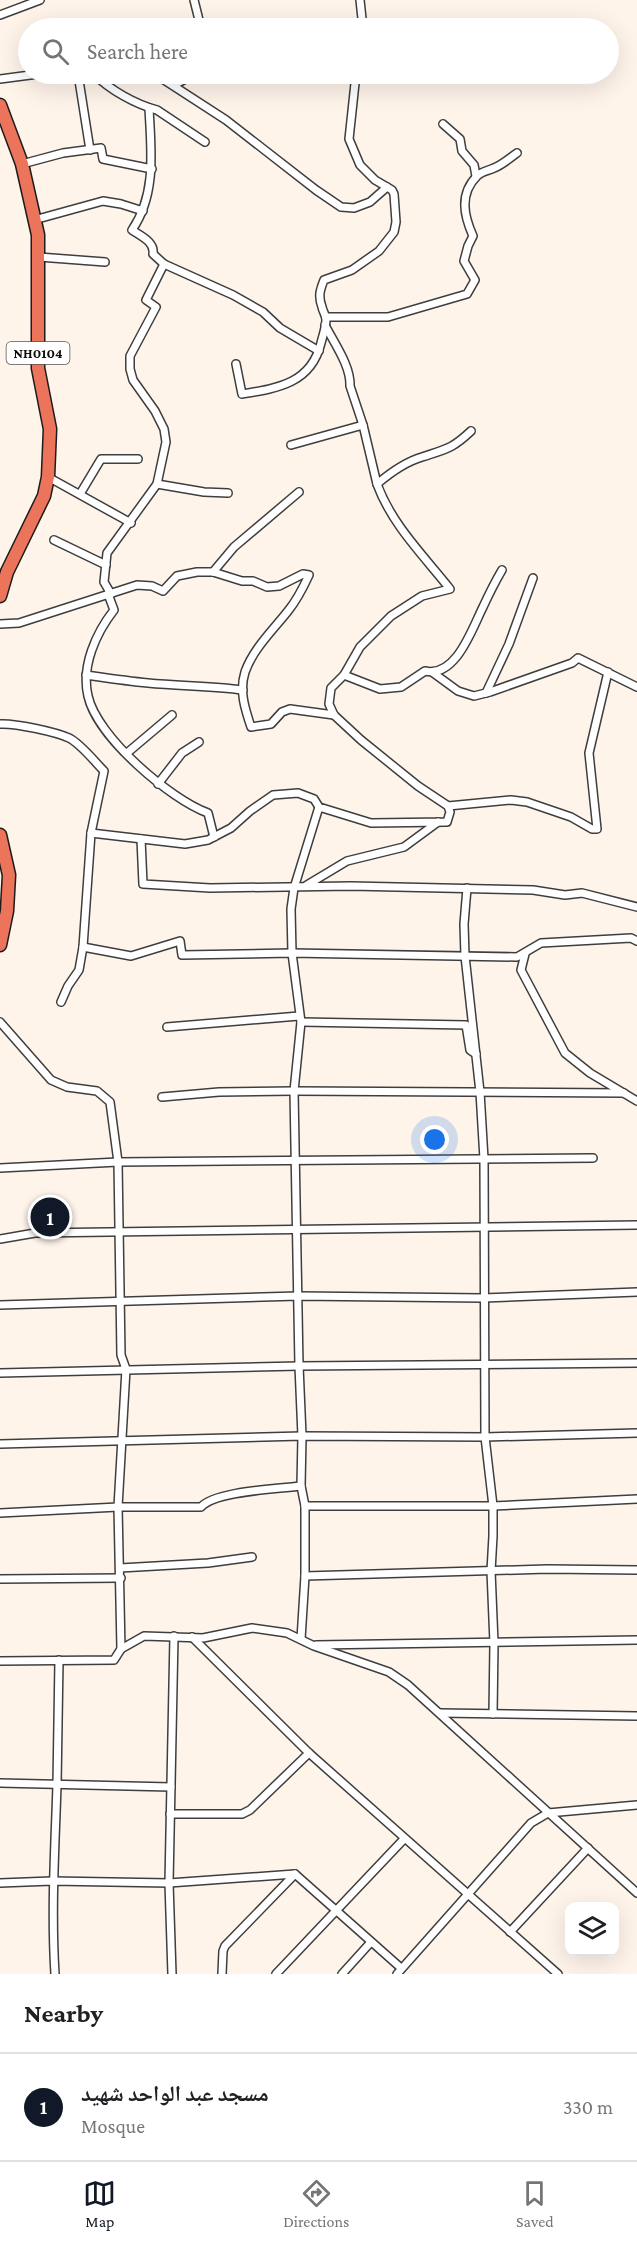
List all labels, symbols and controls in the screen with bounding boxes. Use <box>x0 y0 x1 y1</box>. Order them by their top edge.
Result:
search box <box>18 18 619 84</box>
icon: search <box>39 35 72 68</box>
text: Search here <box>87 39 188 64</box>
road number: NH0104 <box>6 342 70 364</box>
your location <box>420 1125 449 1154</box>
pin: 1 <box>31 1194 70 1240</box>
map controls <box>565 1902 619 1956</box>
button: layers <box>565 1902 619 1956</box>
text: Nearby <box>24 1999 103 2028</box>
text: مسجد عبد الواحد شهید <box>81 2081 269 2106</box>
text: 1 <box>40 2096 47 2118</box>
text: 330 m <box>563 2096 613 2118</box>
text: Mosque <box>81 2115 145 2137</box>
tab: Map <box>83 2177 116 2230</box>
tab: Directions <box>283 2177 349 2230</box>
tab: Saved <box>516 2177 554 2230</box>

